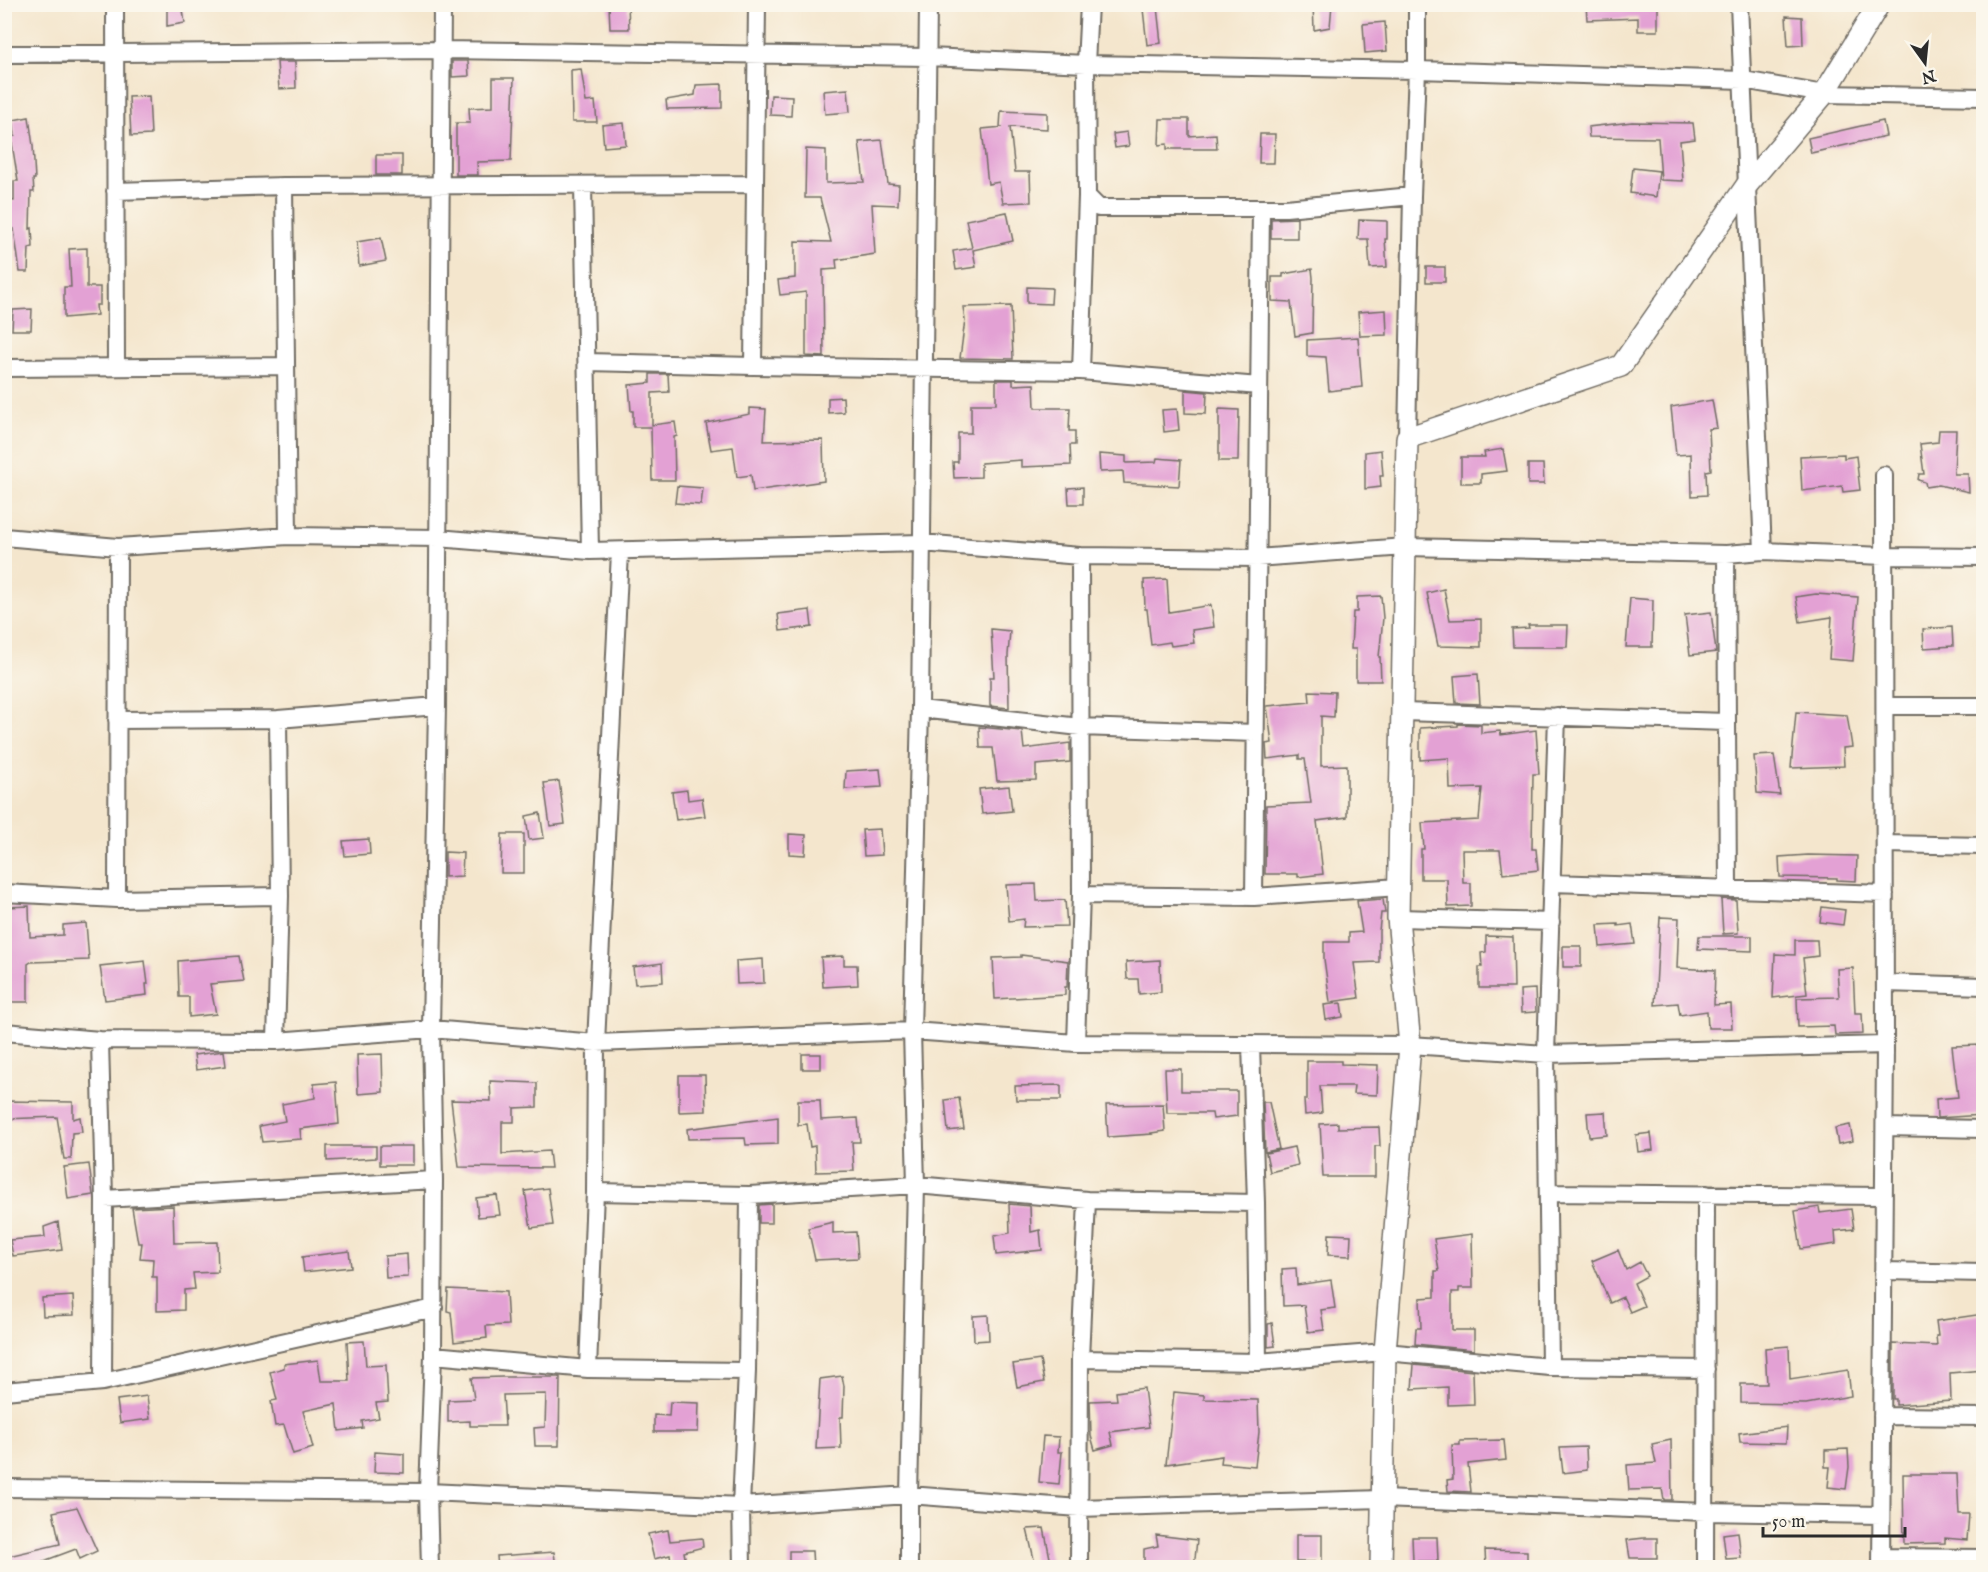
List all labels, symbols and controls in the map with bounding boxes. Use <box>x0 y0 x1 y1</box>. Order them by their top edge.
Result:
north arrow <box>1895 33 1955 93</box>
text: N <box>1919 64 1939 87</box>
scale bar <box>1763 1500 1906 1538</box>
text: 50 m <box>1772 1511 1805 1534</box>

